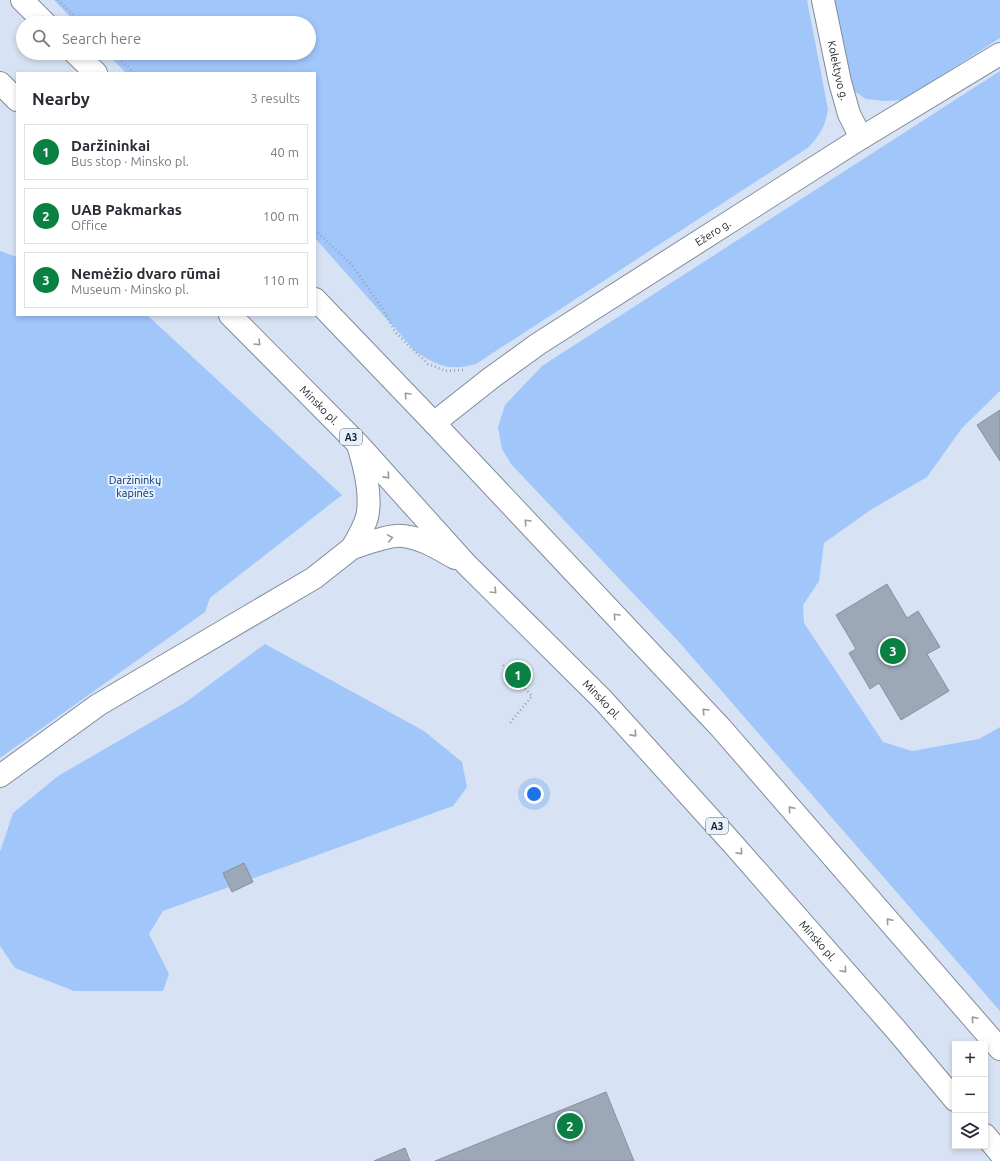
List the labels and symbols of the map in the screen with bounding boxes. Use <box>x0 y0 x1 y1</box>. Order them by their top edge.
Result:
street label: Kolektyvo g. <box>826 40 851 102</box>
street label: Ežero g. <box>693 217 733 248</box>
one-way arrow <box>253 338 261 346</box>
street label: Minsko pl. <box>298 383 341 427</box>
one-way arrow <box>404 392 412 400</box>
road number: A3 <box>340 429 362 445</box>
one-way arrow <box>382 471 390 479</box>
park label: Daržininkų kapinės <box>109 474 161 499</box>
one-way arrow <box>524 519 532 527</box>
one-way arrow <box>387 534 393 543</box>
one-way arrow <box>489 586 497 594</box>
one-way arrow <box>614 614 621 621</box>
pin: 3 <box>880 636 906 666</box>
pin: 1 <box>505 660 531 690</box>
street label: Minsko pl. <box>580 677 623 722</box>
one-way arrow <box>702 708 710 716</box>
one-way arrow <box>629 730 636 737</box>
your location <box>524 784 544 804</box>
one-way arrow <box>789 806 796 813</box>
road number: A3 <box>706 818 728 834</box>
one-way arrow <box>735 847 742 854</box>
street label: Minsko pl. <box>797 918 839 963</box>
one-way arrow <box>887 919 894 926</box>
one-way arrow <box>839 966 846 973</box>
one-way arrow <box>972 1017 979 1024</box>
pin: 2 <box>557 1111 583 1141</box>

